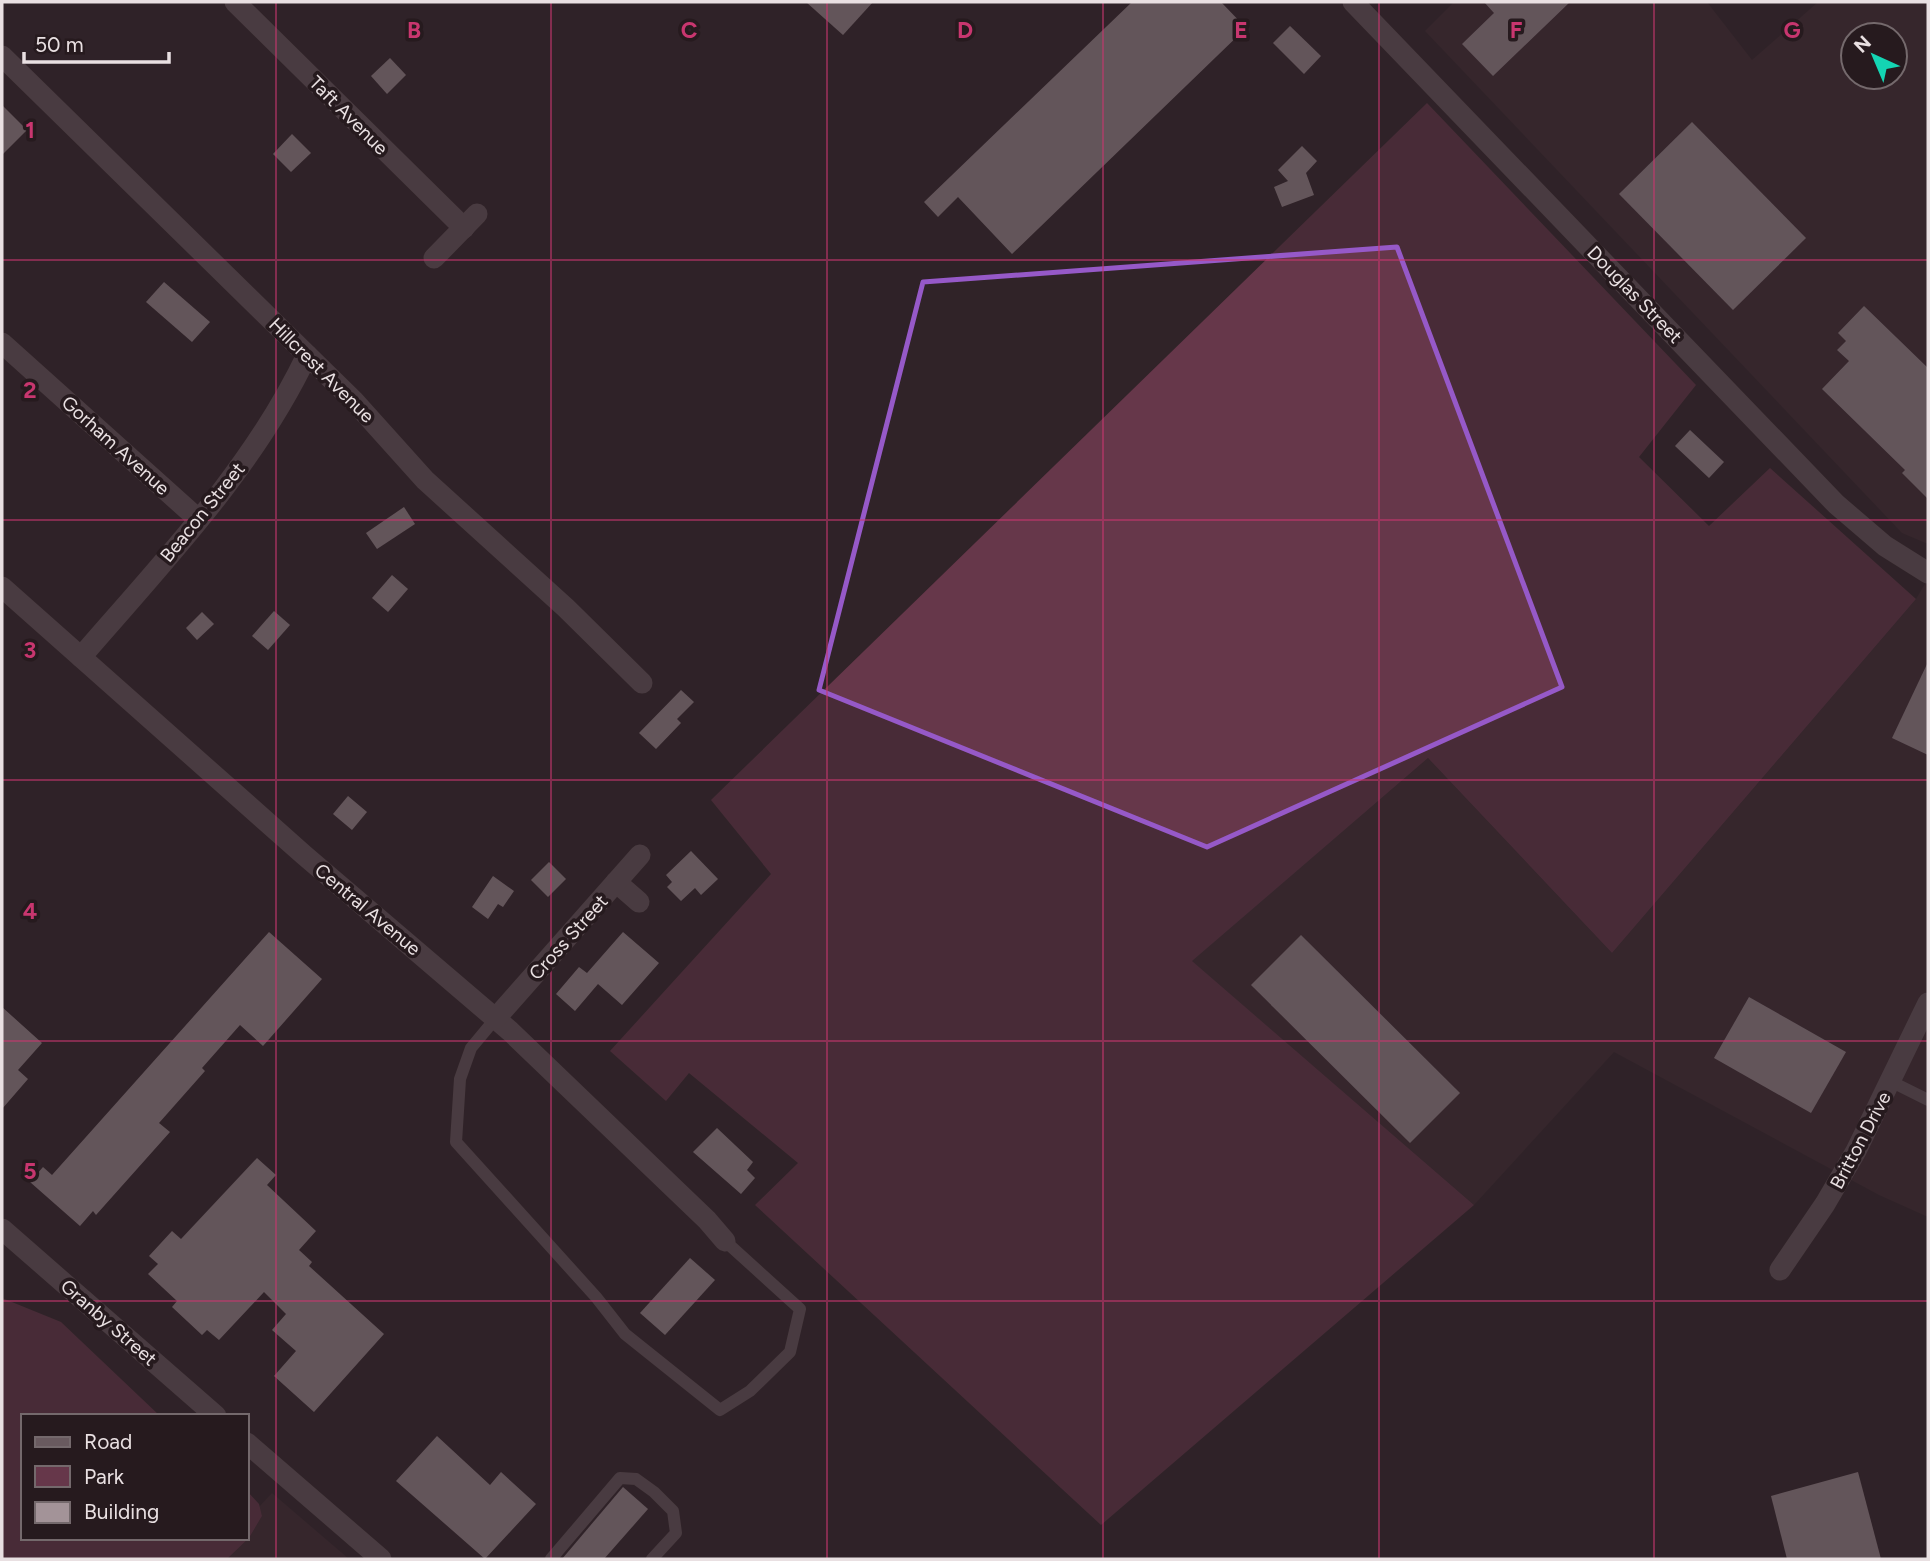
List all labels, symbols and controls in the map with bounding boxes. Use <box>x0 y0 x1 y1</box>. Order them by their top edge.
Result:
text: B <box>407 16 421 44</box>
text: C <box>681 16 698 44</box>
text: D <box>957 16 973 44</box>
text: E <box>1234 16 1248 44</box>
text: F <box>1510 16 1523 44</box>
text: G <box>1783 16 1801 44</box>
scale bar <box>24 21 170 65</box>
north arrow <box>1839 21 1909 91</box>
text: N <box>1849 31 1876 58</box>
text: 50 m <box>35 32 84 57</box>
street label: Taft Avenue <box>304 71 393 160</box>
text: 1 <box>25 116 35 144</box>
street label: Douglas Street <box>1582 241 1687 348</box>
street label: Hillcrest Avenue <box>264 313 379 428</box>
text: 2 <box>23 376 37 404</box>
street label: Gorham Avenue <box>57 391 174 500</box>
street label: Beacon Street <box>155 458 250 567</box>
text: 3 <box>24 636 36 664</box>
street label: Central Avenue <box>310 858 425 960</box>
street label: Cross Street <box>524 890 613 985</box>
text: 4 <box>23 897 37 925</box>
street label: Britton Drive <box>1825 1088 1896 1193</box>
text: 5 <box>23 1157 37 1185</box>
street label: Granby Street <box>56 1274 161 1370</box>
legend <box>21 1414 248 1540</box>
text: Road <box>84 1429 132 1454</box>
text: Park <box>84 1464 125 1489</box>
text: Building <box>84 1499 159 1524</box>

